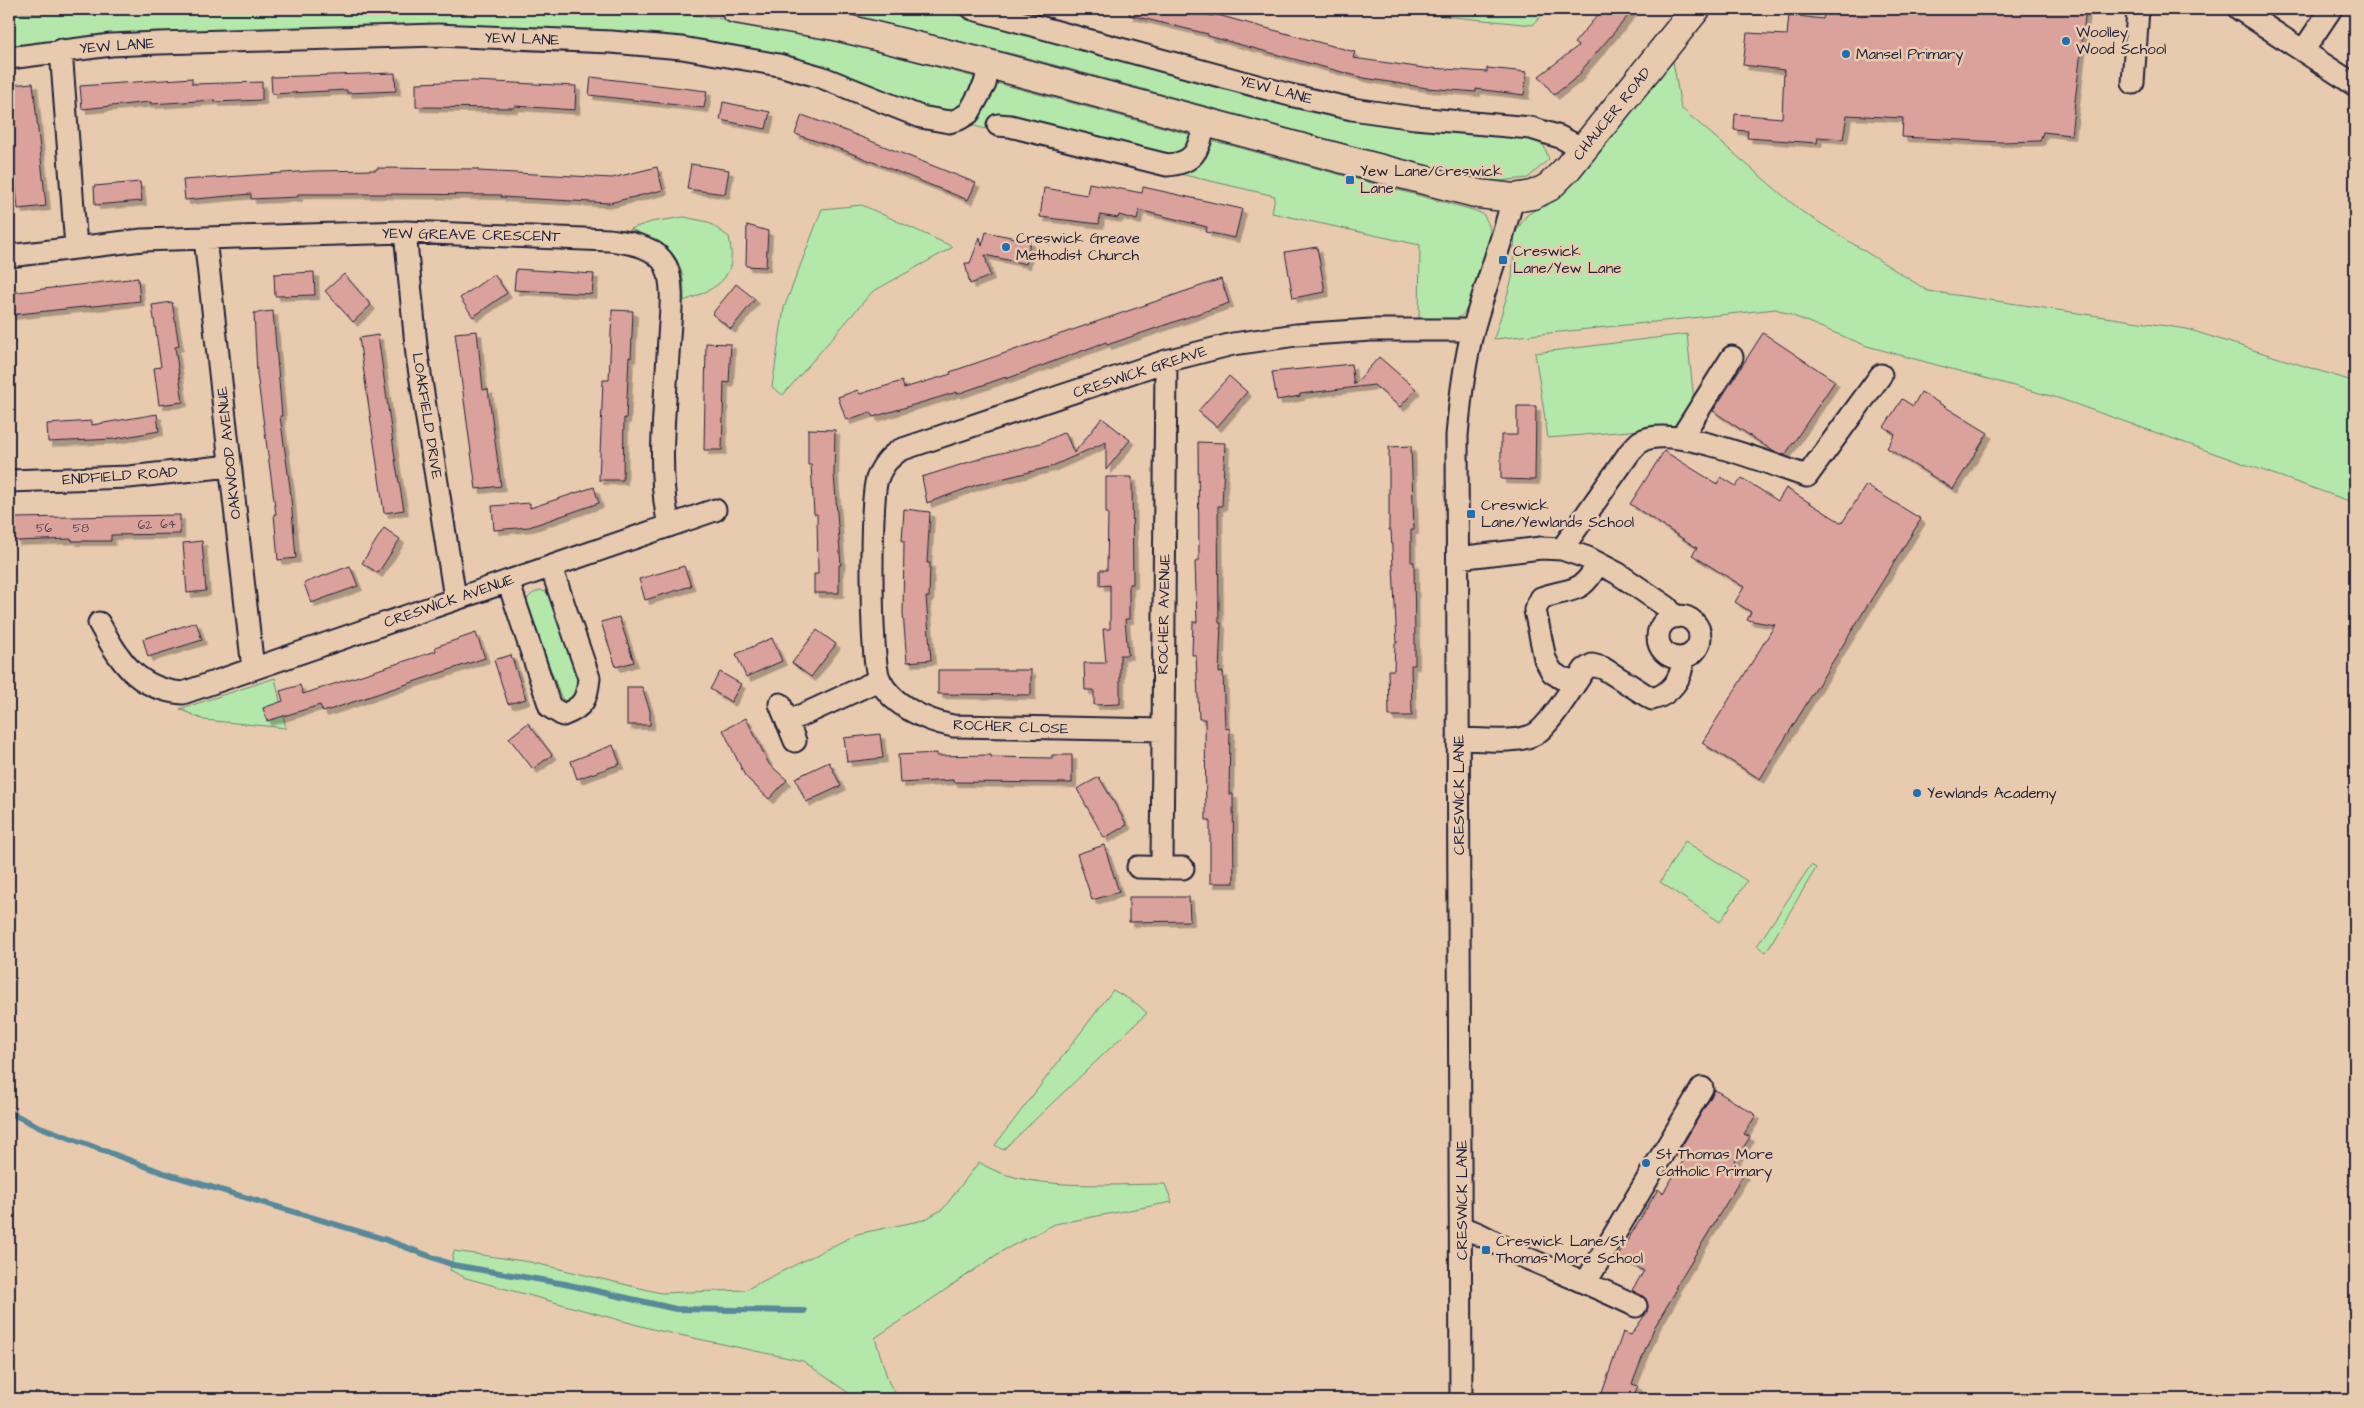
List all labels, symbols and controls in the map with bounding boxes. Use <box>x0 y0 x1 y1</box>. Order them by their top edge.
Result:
place label: Woolley Wood School <box>2076 22 2166 60</box>
street label: YEW LANE <box>484 27 560 51</box>
street label: YEW LANE <box>79 33 155 59</box>
marker: Woolley Wood School <box>2060 35 2072 47</box>
place label: Mansel Primary <box>1856 44 1963 66</box>
marker: Mansel Primary <box>1840 48 1852 60</box>
street label: CHAUCER ROAD <box>1568 63 1656 165</box>
street label: YEW LANE <box>1237 70 1315 110</box>
place label: Yew Lane/Creswick Lane <box>1360 161 1502 199</box>
marker: Yew Lane/Creswick Lane <box>1344 174 1356 186</box>
street label: YEW GREAVE CRESCENT <box>381 223 561 247</box>
place label: Creswick Greave Methodist Church <box>1016 228 1140 266</box>
marker: Creswick Greave Methodist Church <box>1000 241 1012 253</box>
place label: Creswick Lane/Yew Lane <box>1513 241 1621 279</box>
marker: Creswick Lane/Yew Lane <box>1497 254 1509 266</box>
street label: CRESWICK GREAVE <box>1070 340 1210 404</box>
street label: LOAKFIELD DRIVE <box>407 351 447 481</box>
street label: OAKWOOD AVENUE <box>212 386 246 520</box>
street label: ENDFIELD ROAD <box>62 461 179 491</box>
place label: Creswick Lane/Yewlands School <box>1481 495 1634 533</box>
marker: Creswick Lane/Yewlands School <box>1465 508 1477 520</box>
house number: 64 <box>160 516 176 533</box>
house number: 62 <box>138 517 152 534</box>
house number: 56 <box>36 520 52 537</box>
house number: 58 <box>73 520 89 537</box>
street label: ROCHER AVENUE <box>1152 553 1176 674</box>
street label: CRESWICK AVENUE <box>381 569 517 633</box>
street label: ROCHER CLOSE <box>953 714 1069 740</box>
street label: CRESWICK LANE <box>1449 735 1470 855</box>
place label: Yewlands Academy <box>1927 783 2056 805</box>
marker: Yewlands Academy <box>1911 787 1923 799</box>
street label: CRESWICK LANE <box>1452 1140 1473 1260</box>
place label: St Thomas More Catholic Primary <box>1656 1144 1773 1183</box>
marker: St Thomas More Catholic Primary <box>1640 1157 1652 1169</box>
place label: Creswick Lane/St Thomas More School <box>1496 1231 1643 1269</box>
marker: Creswick Lane/St Thomas More School <box>1480 1244 1492 1256</box>

